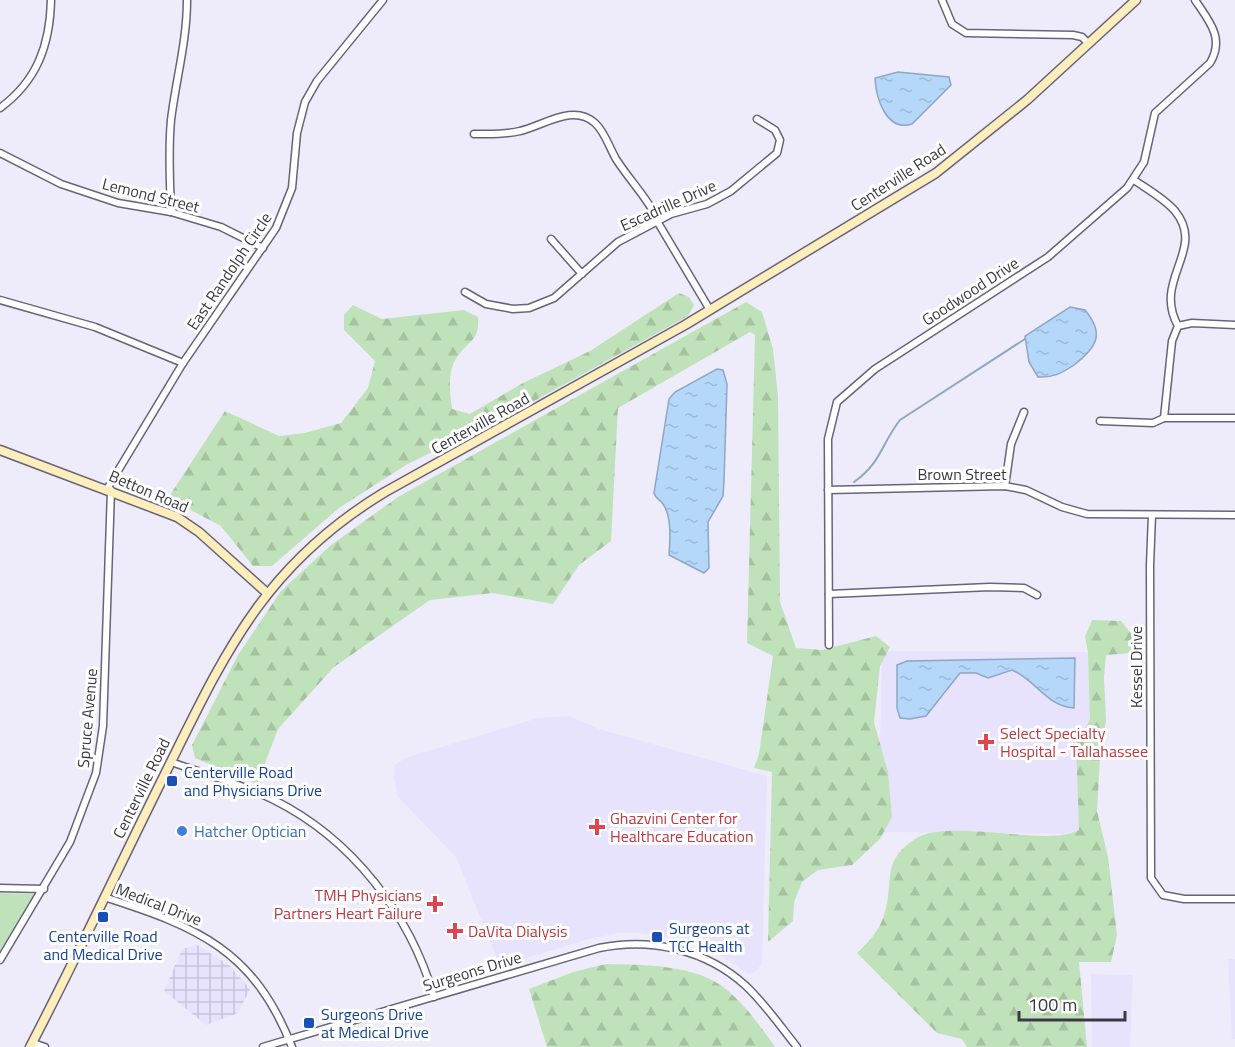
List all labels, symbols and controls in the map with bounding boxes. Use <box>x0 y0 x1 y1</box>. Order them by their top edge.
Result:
street label: Centerville Road <box>846 137 950 217</box>
street label: Lemond Street <box>100 171 202 219</box>
street label: Escadrille Drive <box>616 173 720 237</box>
street label: East Randolph Circle <box>181 207 277 335</box>
street label: Goodwood Drive <box>917 251 1023 331</box>
street label: Centerville Road <box>426 386 534 460</box>
street label: Brown Street <box>917 462 1007 486</box>
street label: Betton Road <box>105 463 193 519</box>
street label: Kessel Drive <box>1124 626 1148 708</box>
street label: Spruce Avenue <box>71 667 103 769</box>
place label: Select Specialty Hospital - Tallahassee <box>1000 721 1148 763</box>
marker: Select Specialty Hospital - Tallahassee <box>977 733 995 751</box>
street label: Centerville Road <box>106 734 176 842</box>
place label: Centerville Road and Physicians Drive <box>184 760 322 802</box>
marker: Centerville Road and Physicians Drive <box>165 774 179 788</box>
place label: Ghazvini Center for Healthcare Education <box>610 806 754 848</box>
marker: Ghazvini Center for Healthcare Education <box>588 818 606 836</box>
place label: Hatcher Optician <box>194 819 306 843</box>
marker: Hatcher Optician <box>175 824 189 838</box>
street label: Medical Drive <box>112 877 206 931</box>
place label: TMH Physicians Partners Heart Failure <box>274 883 422 925</box>
marker: TMH Physicians Partners Heart Failure <box>426 895 444 913</box>
marker: Centerville Road and Medical Drive <box>96 910 110 924</box>
place label: Surgeons at TCC Health <box>669 916 750 958</box>
place label: DaVita Dialysis <box>468 919 567 943</box>
marker: DaVita Dialysis <box>446 922 464 940</box>
place label: Centerville Road and Medical Drive <box>43 924 163 966</box>
marker: Surgeons at TCC Health <box>650 930 664 944</box>
street label: Surgeons Drive <box>420 945 524 997</box>
scale bar <box>1019 984 1126 1022</box>
text: 100 m <box>1028 991 1077 1018</box>
place label: Surgeons Drive at Medical Drive <box>321 1002 429 1044</box>
marker: Surgeons Drive at Medical Drive <box>302 1016 316 1030</box>

